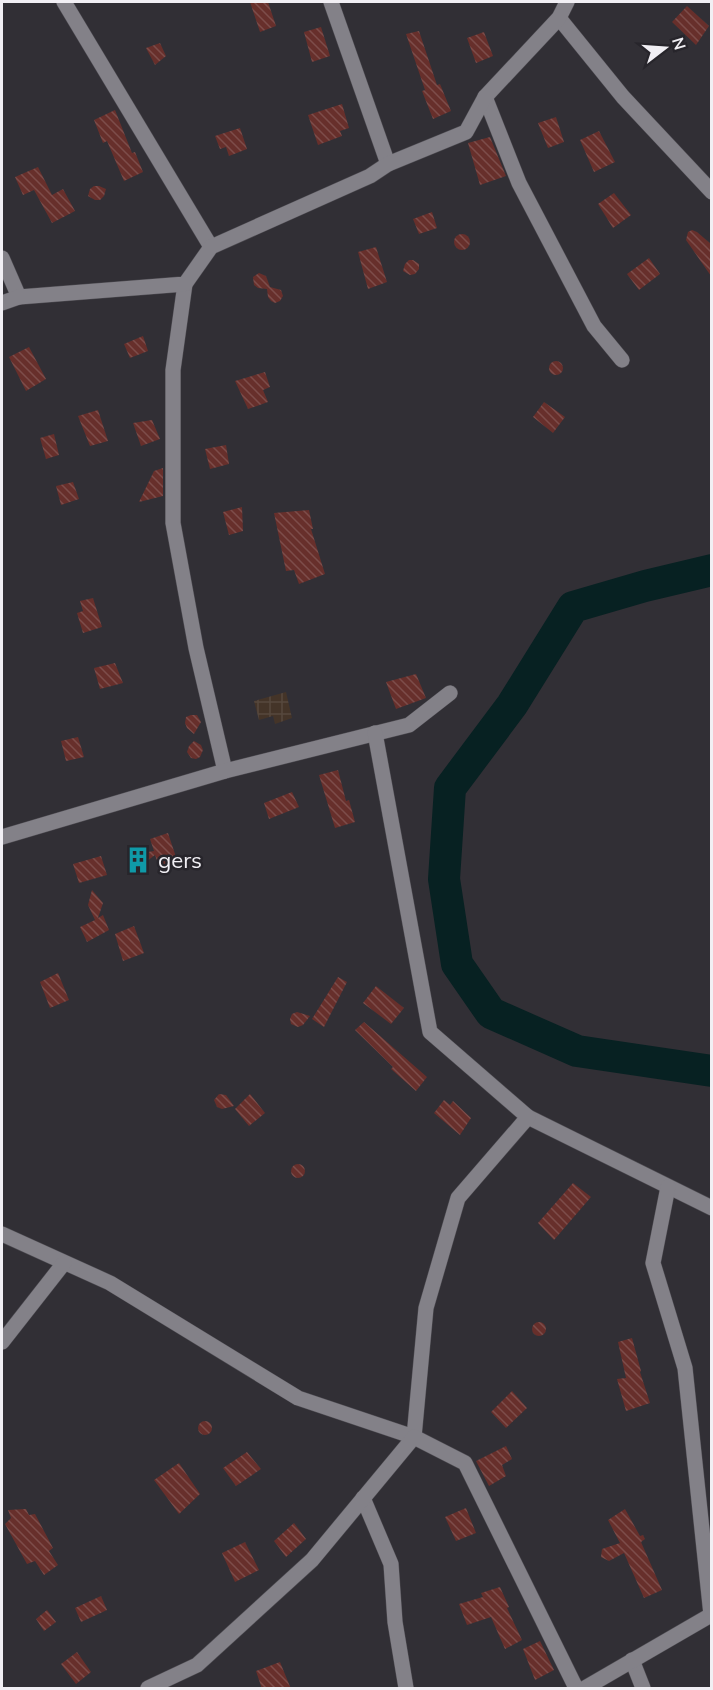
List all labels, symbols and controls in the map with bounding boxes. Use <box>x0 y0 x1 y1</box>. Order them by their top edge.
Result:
north arrow <box>635 18 695 78</box>
text: N <box>668 35 691 52</box>
building icon: gers <box>123 845 153 875</box>
place label: gers <box>158 846 202 874</box>

